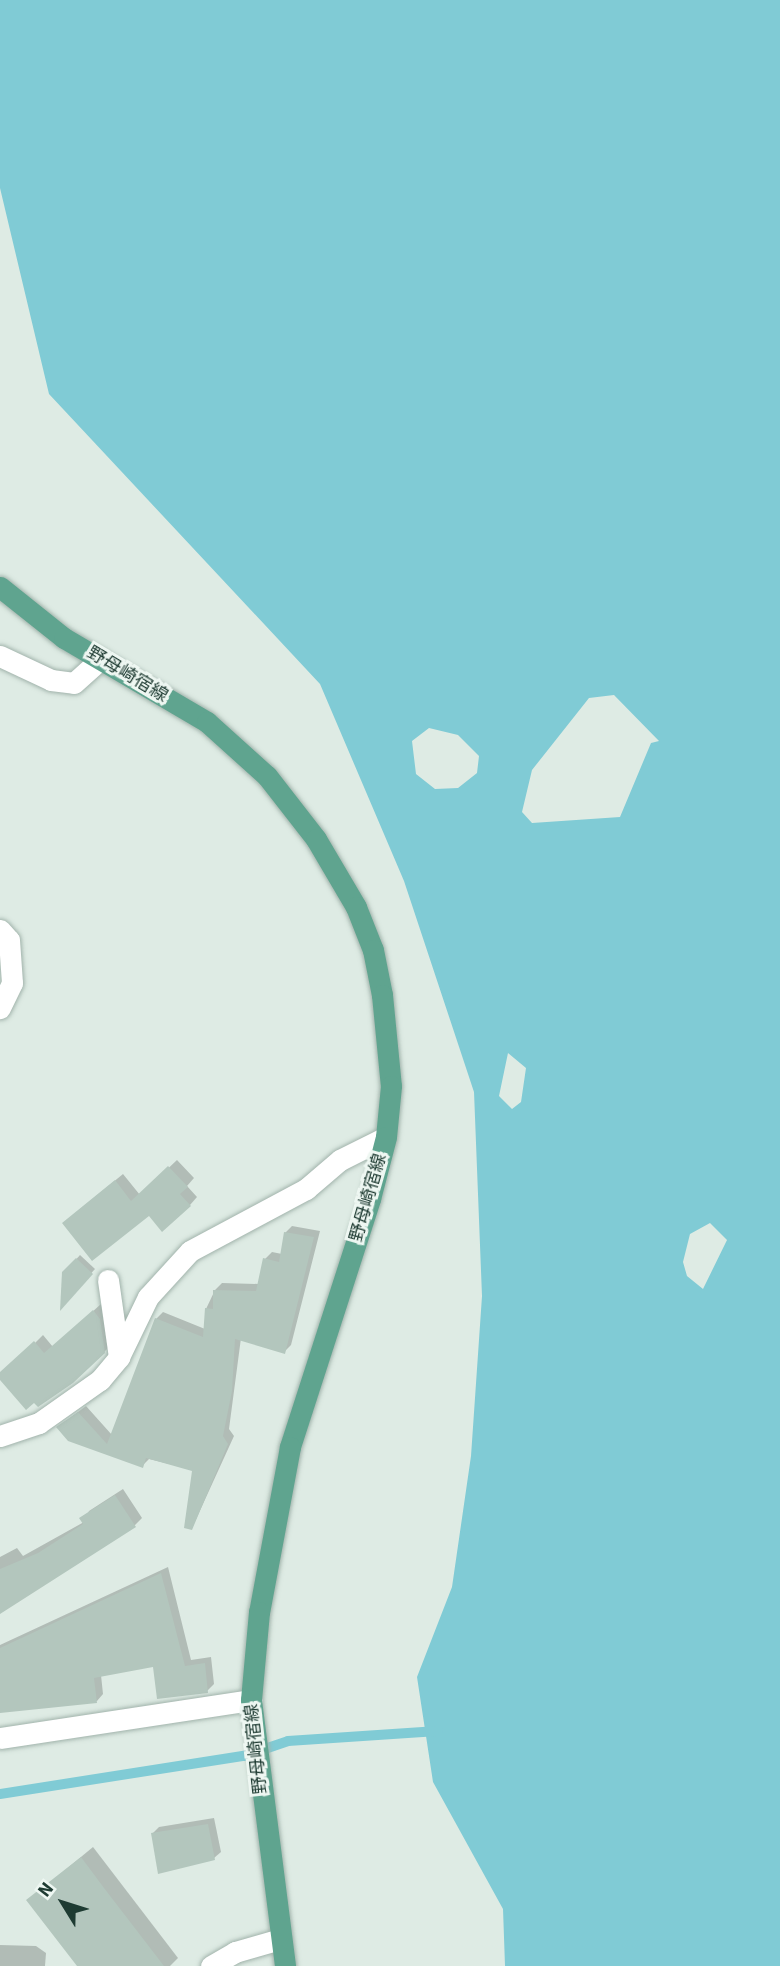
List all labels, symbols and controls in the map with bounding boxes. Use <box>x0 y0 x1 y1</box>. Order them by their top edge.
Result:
street label: 野母崎宿線 <box>83 643 171 707</box>
street label: 野母崎宿線 <box>346 1152 392 1244</box>
street label: 野母崎宿線 <box>242 1703 272 1795</box>
north arrow <box>28 1868 98 1938</box>
text: N <box>32 1876 61 1903</box>

